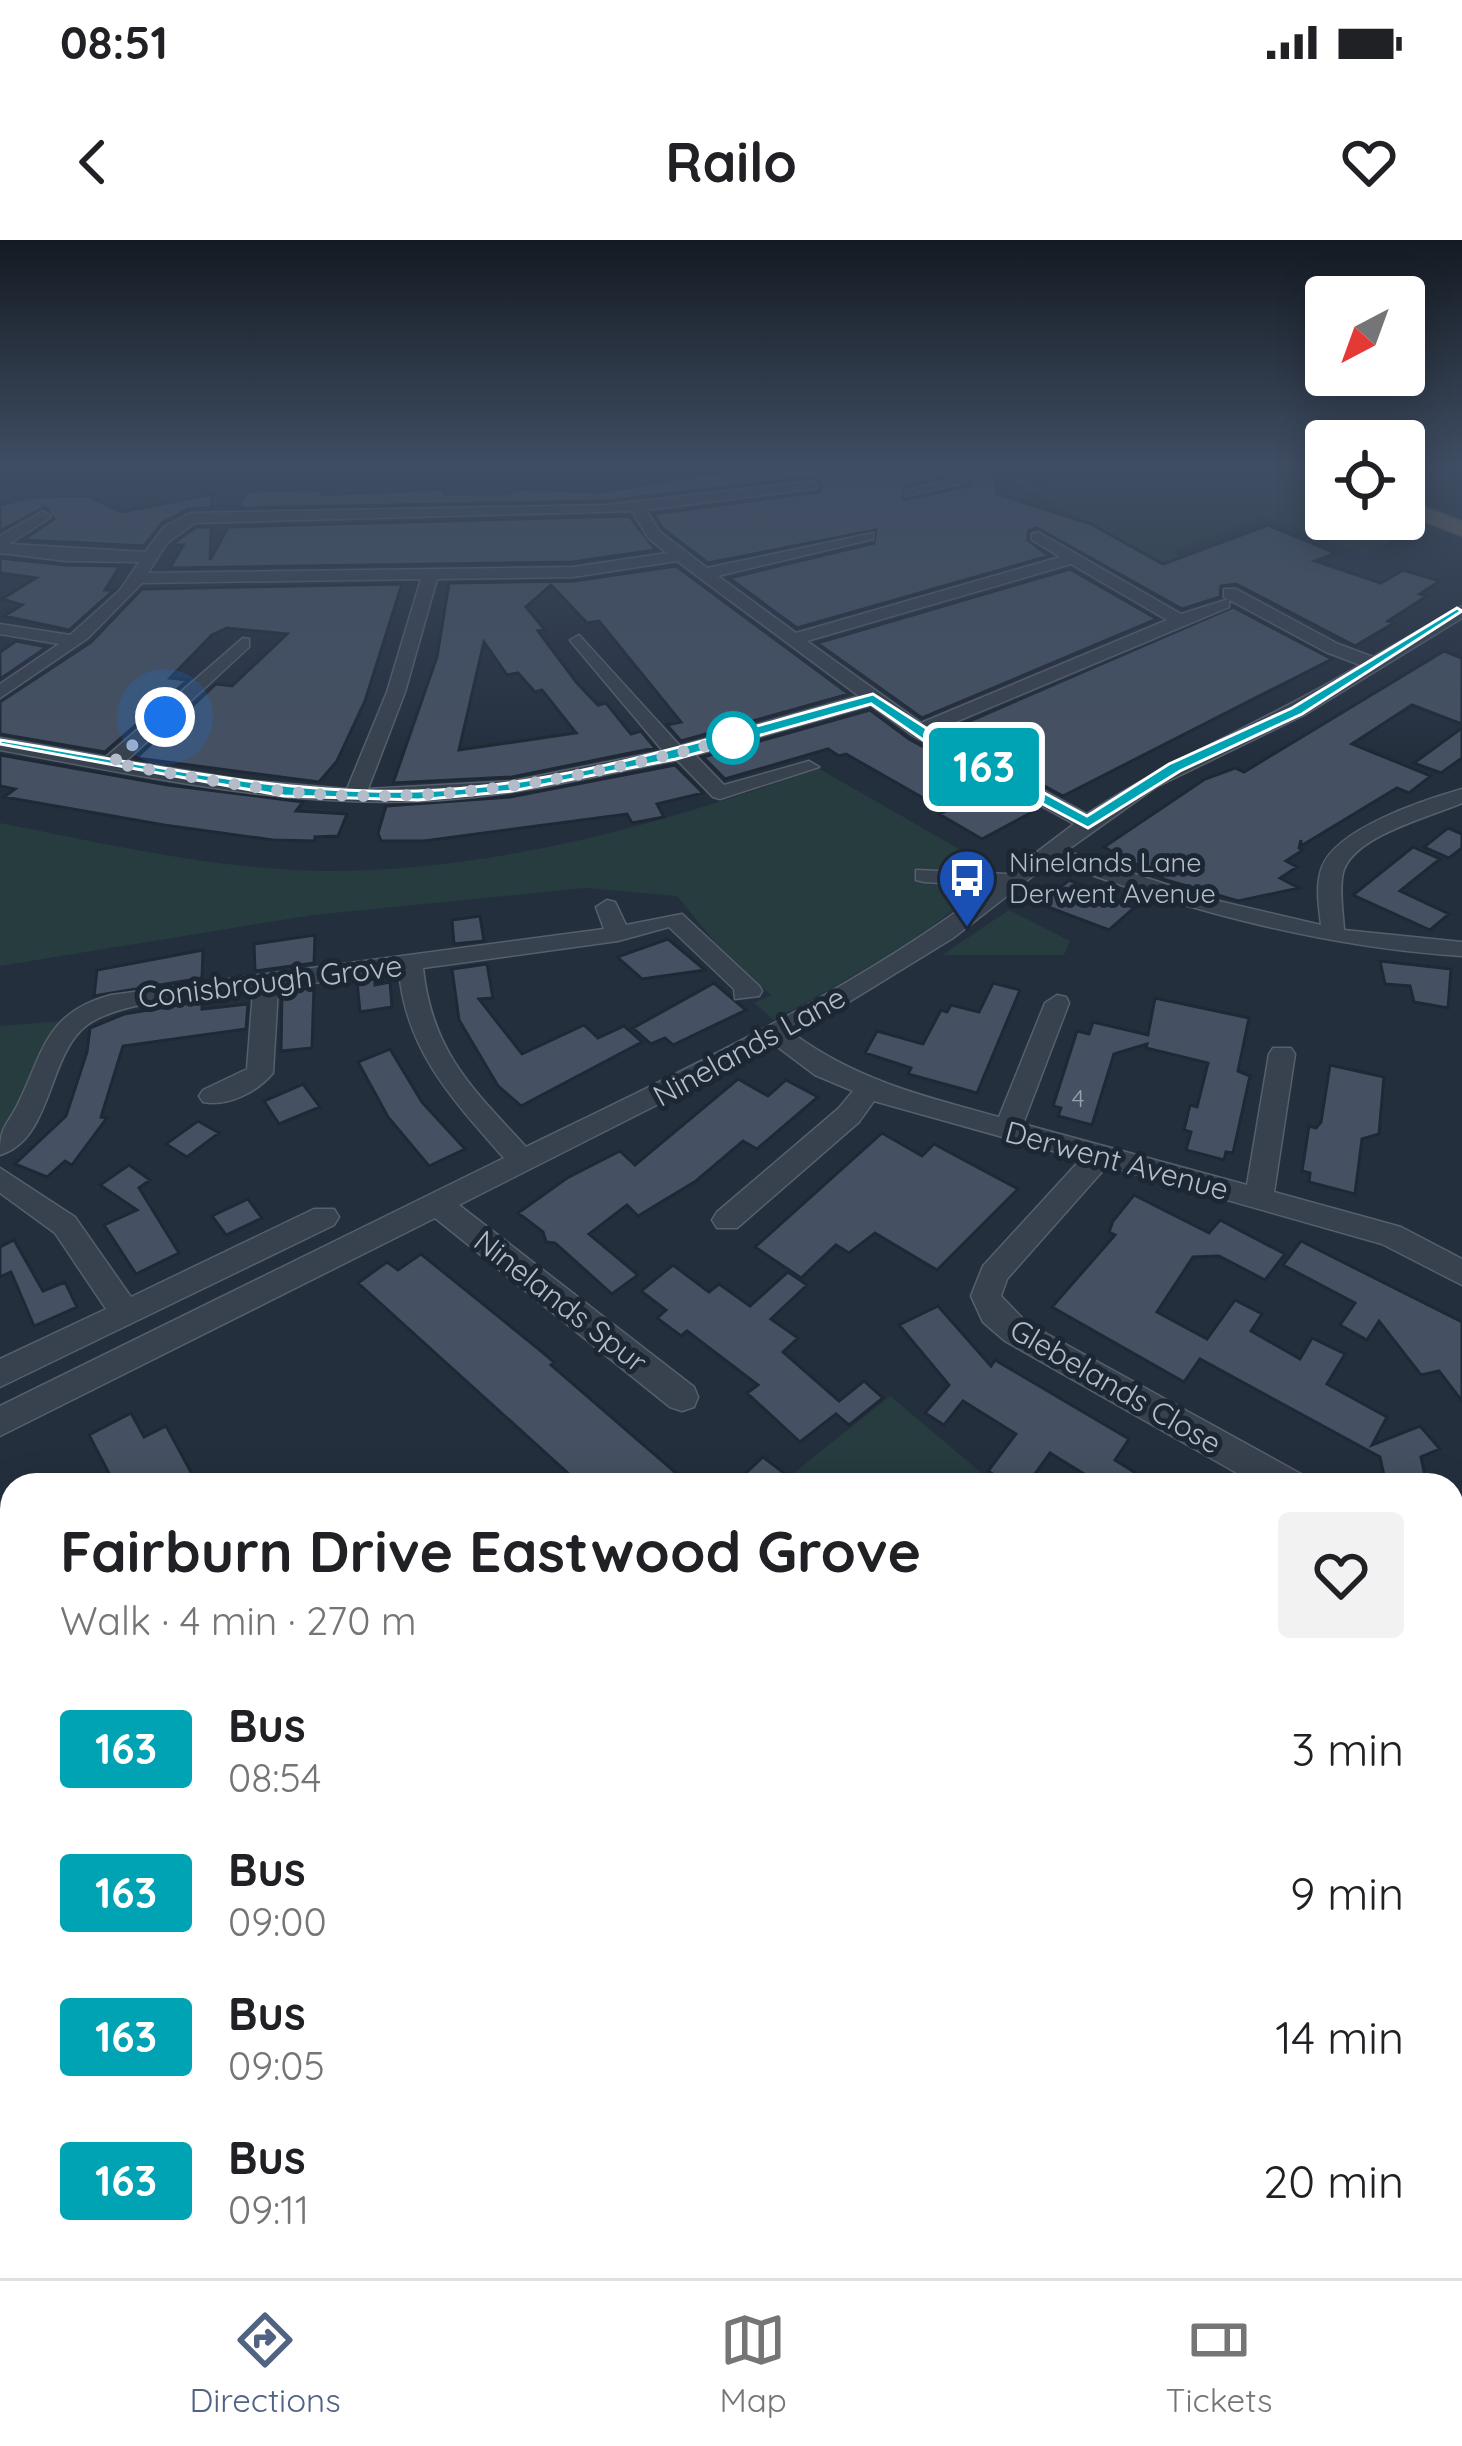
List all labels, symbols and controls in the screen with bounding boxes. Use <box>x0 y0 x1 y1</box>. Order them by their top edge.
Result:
text: 08:51 <box>60 14 168 70</box>
text: Railo <box>665 128 797 196</box>
icon: back <box>60 129 126 195</box>
icon: heart <box>1336 129 1402 195</box>
north arrow <box>1305 276 1425 396</box>
map controls <box>1305 276 1425 540</box>
button: locate <box>1305 420 1425 540</box>
your location <box>135 687 195 747</box>
unlabelled marker <box>708 713 758 763</box>
line badge: 163 <box>915 728 1053 806</box>
text: 163 <box>953 740 1015 793</box>
place label: Ninelands Lane Derwent Avenue <box>1009 845 1216 910</box>
bus stop icon: Ninelands Lane Derwent Avenue <box>936 847 998 929</box>
street label: Conisbrough Grove <box>136 946 404 1016</box>
street label: Ninelands Lane <box>646 978 852 1114</box>
house number: 4 <box>1072 1083 1084 1113</box>
street label: Derwent Avenue <box>1001 1112 1233 1208</box>
street label: Ninelands Spur <box>467 1222 655 1381</box>
street label: Glebelands Close <box>1004 1310 1228 1462</box>
button: heart <box>1278 1512 1404 1638</box>
text: Fairburn Drive Eastwood Grove <box>60 1515 921 1586</box>
text: Walk · 4 min · 270 m <box>60 1596 417 1645</box>
text: Bus <box>228 1697 306 1753</box>
text: 3 min <box>1291 1721 1404 1777</box>
text: 163 <box>95 1722 157 1775</box>
text: 08:54 <box>228 1753 321 1802</box>
text: Bus <box>228 1841 306 1897</box>
text: 9 min <box>1290 1865 1404 1921</box>
text: 163 <box>95 1866 157 1919</box>
text: 09:00 <box>228 1897 327 1946</box>
text: Bus <box>228 1985 306 2041</box>
text: 14 min <box>1275 2009 1404 2065</box>
text: 163 <box>95 2010 157 2063</box>
text: 09:05 <box>228 2041 325 2090</box>
text: Bus <box>228 2129 306 2185</box>
text: 20 min <box>1263 2153 1404 2209</box>
text: 163 <box>95 2154 157 2207</box>
text: 09:11 <box>228 2185 309 2234</box>
tab: Directions <box>189 2307 341 2420</box>
tab: Map <box>719 2307 787 2420</box>
tab: Tickets <box>1166 2307 1273 2420</box>

